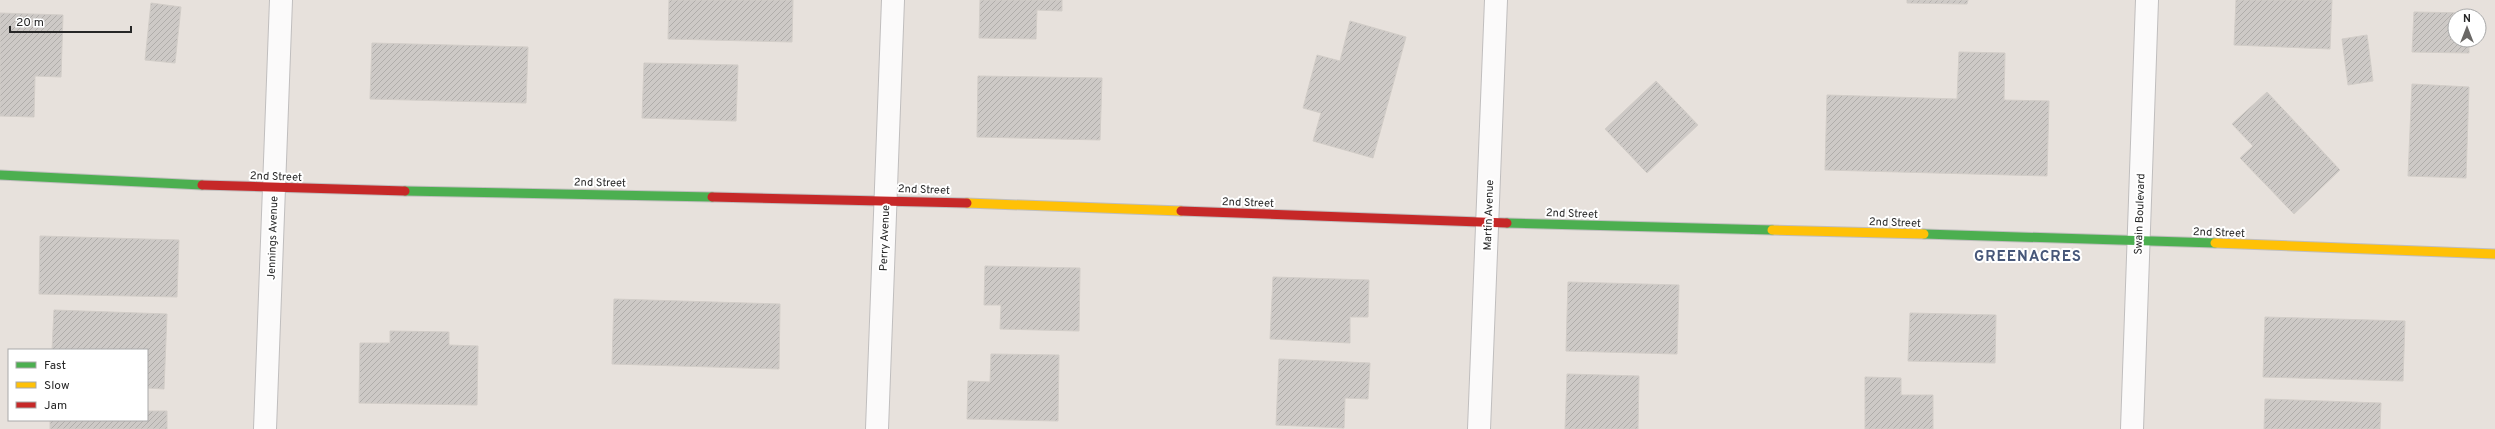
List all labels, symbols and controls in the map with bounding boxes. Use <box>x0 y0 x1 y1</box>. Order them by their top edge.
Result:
scale bar <box>10 8 131 34</box>
north arrow <box>2447 8 2487 48</box>
text: N <box>2463 12 2471 26</box>
text: 20 m <box>16 15 44 31</box>
street label: 2nd Street <box>250 169 302 185</box>
street label: Swain Boulevard <box>2132 173 2148 255</box>
street label: 2nd Street <box>574 176 626 190</box>
street label: Martin Avenue <box>1481 179 1497 251</box>
street label: 2nd Street <box>898 182 950 198</box>
street label: 2nd Street <box>1222 195 1274 211</box>
street label: Jennings Avenue <box>265 196 281 280</box>
street label: Perry Avenue <box>877 205 893 271</box>
street label: 2nd Street <box>1546 206 1598 222</box>
street label: 2nd Street <box>1869 215 1921 231</box>
street label: 2nd Street <box>2193 225 2245 241</box>
district label: GREENACRES <box>1974 248 2082 267</box>
legend <box>8 349 148 421</box>
text: Fast <box>44 358 66 374</box>
text: Slow <box>44 378 70 394</box>
text: Jam <box>44 398 67 414</box>

